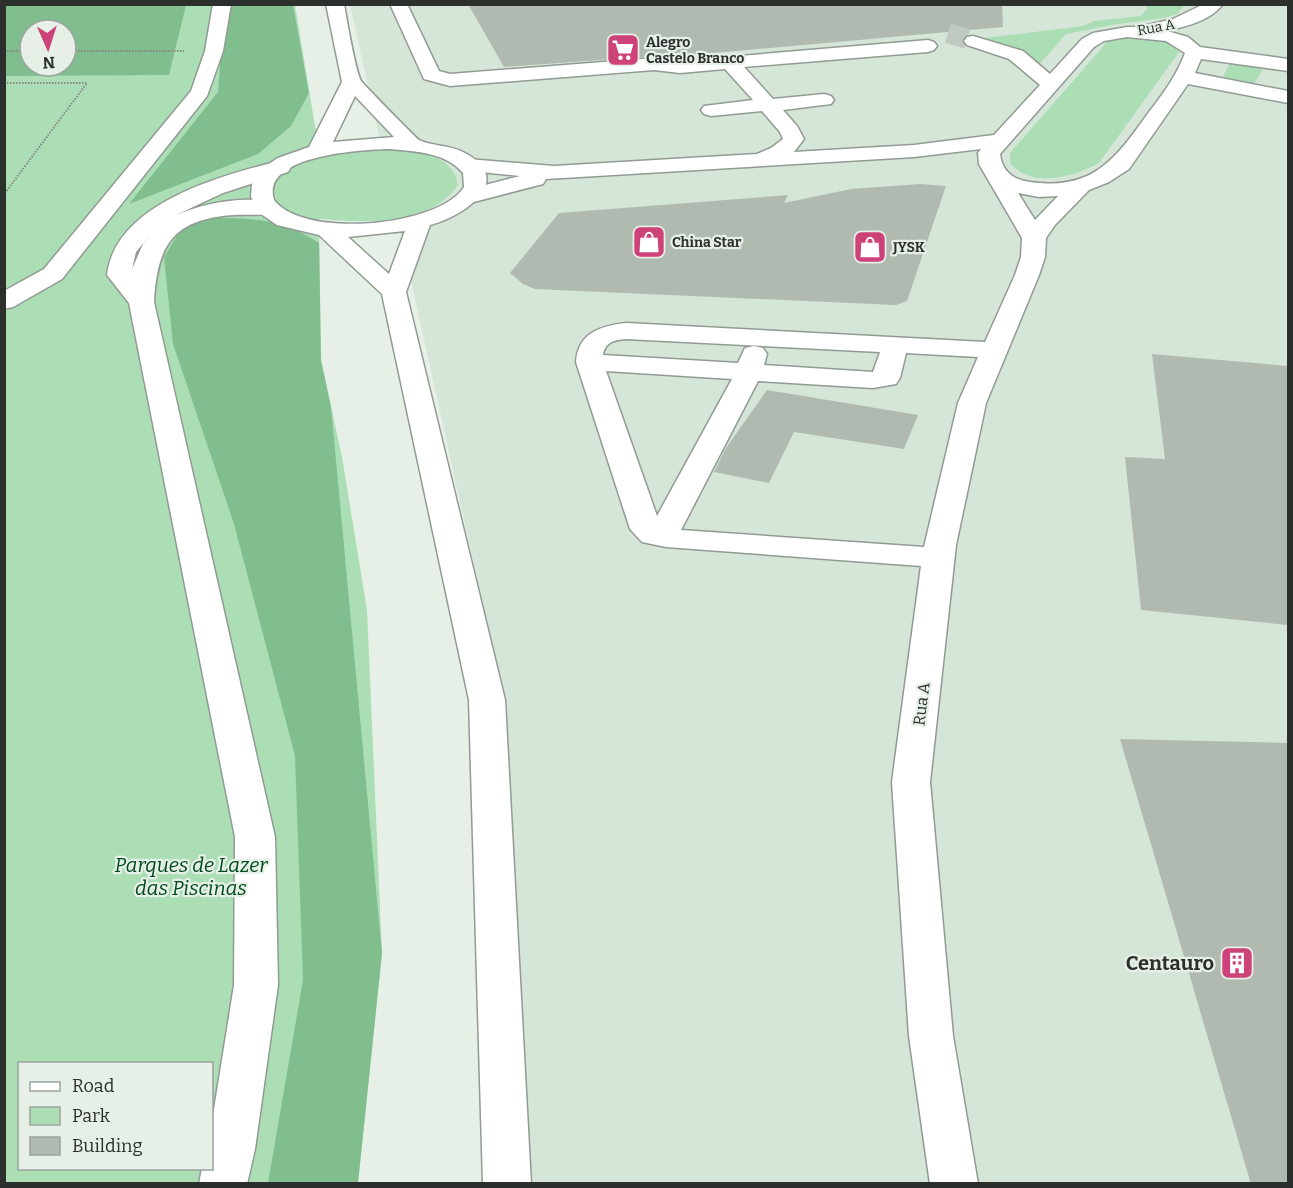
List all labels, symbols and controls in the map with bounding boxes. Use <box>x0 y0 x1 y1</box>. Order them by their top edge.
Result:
street label: Rua A <box>1136 16 1176 39</box>
north arrow <box>18 18 78 78</box>
supermarket icon: Alegro Castelo Branco <box>605 32 641 68</box>
place label: Alegro Castelo Branco <box>646 34 744 67</box>
text: N <box>42 53 55 72</box>
shop icon: China Star <box>631 224 667 260</box>
shop icon: JYSK <box>852 229 888 265</box>
place label: China Star <box>672 234 742 251</box>
place label: JYSK <box>892 239 925 256</box>
street label: Rua A <box>909 681 934 727</box>
park label: Parques de Lazer das Piscinas <box>115 853 268 900</box>
building icon: Centauro <box>1219 945 1255 981</box>
place label: Centauro <box>1126 951 1214 975</box>
legend <box>18 1062 213 1170</box>
text: Road <box>72 1075 115 1097</box>
text: Park <box>72 1105 111 1127</box>
text: Building <box>72 1135 143 1157</box>

